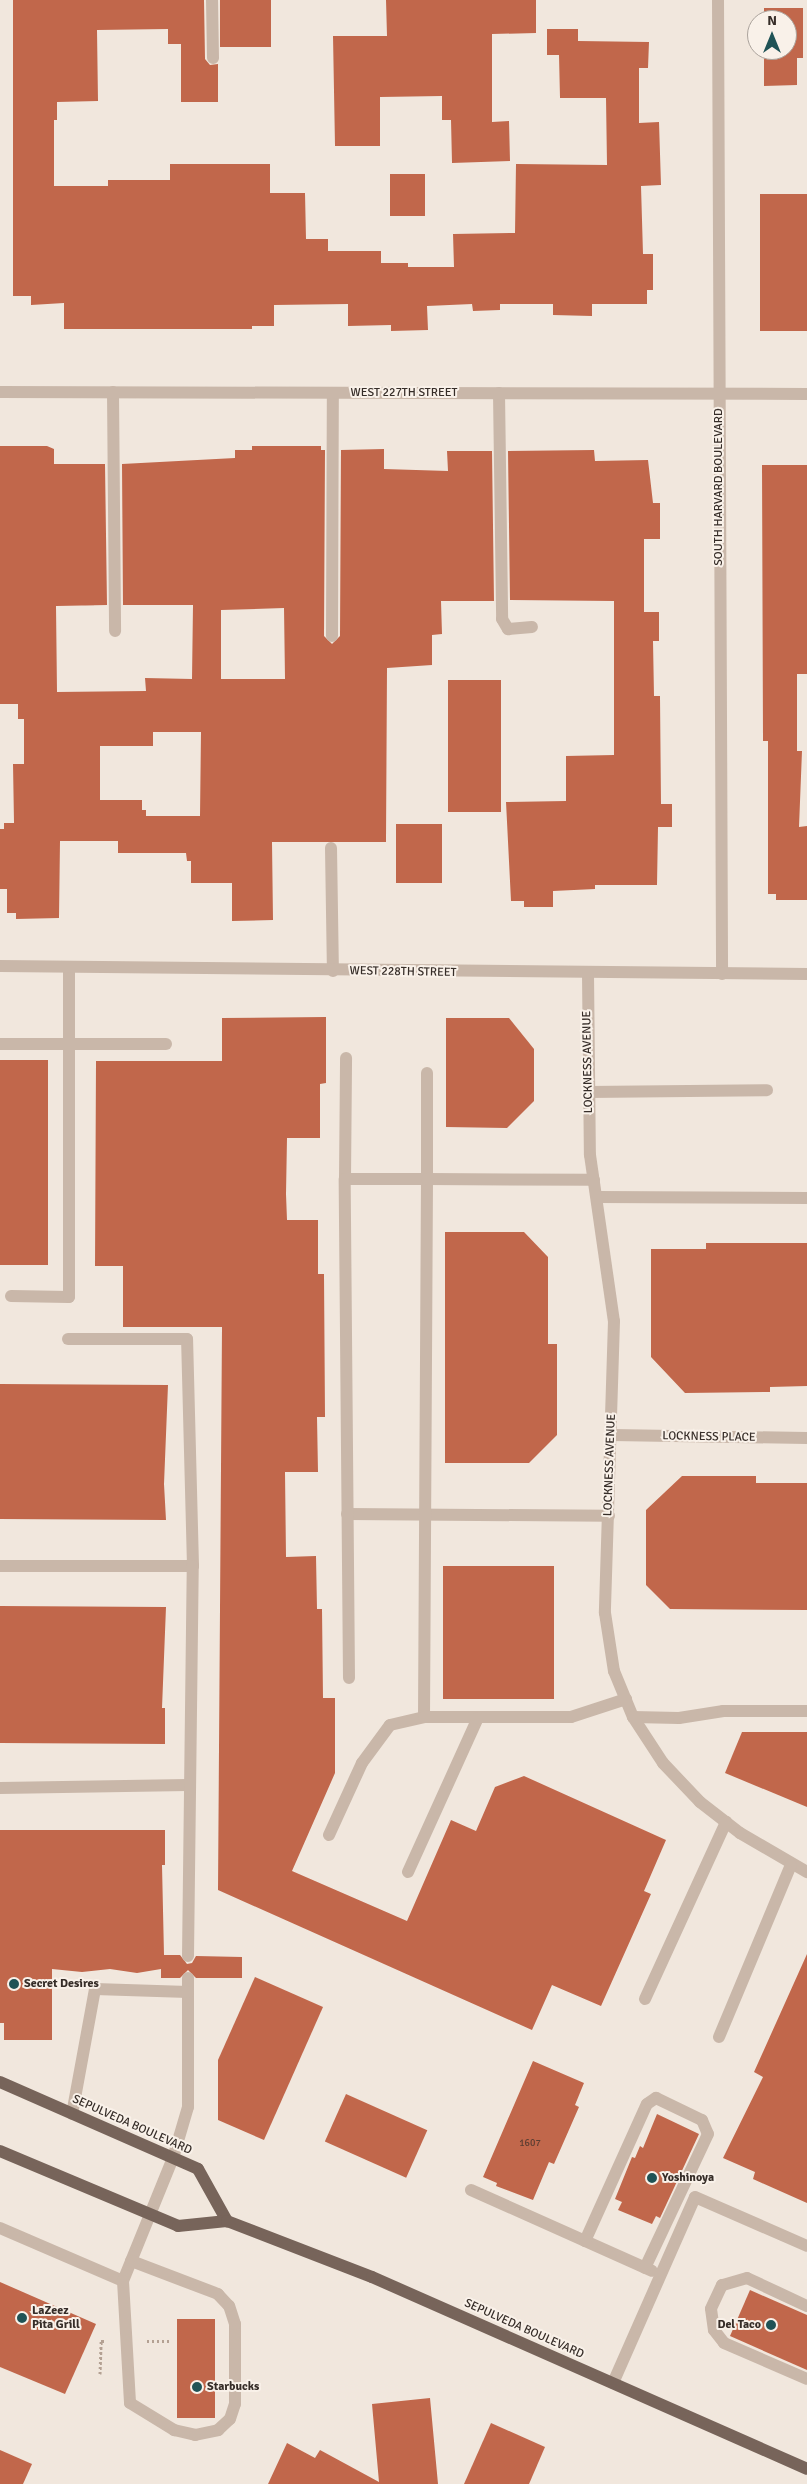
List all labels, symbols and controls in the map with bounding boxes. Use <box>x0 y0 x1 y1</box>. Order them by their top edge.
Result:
north arrow <box>747 10 797 60</box>
text: N <box>767 12 777 29</box>
street label: WEST 227TH STREET <box>351 386 457 400</box>
street label: SOUTH HARVARD BOULEVARD <box>712 408 726 566</box>
street label: WEST 228TH STREET <box>349 964 457 980</box>
street label: LOCKNESS AVENUE <box>580 1011 596 1113</box>
street label: LOCKNESS AVENUE <box>601 1414 619 1516</box>
street label: LOCKNESS PLACE <box>662 1429 756 1445</box>
place label: Secret Desires <box>24 1977 99 1991</box>
marker: Secret Desires <box>8 1978 20 1990</box>
street label: SEPULVEDA BOULEVARD <box>70 2092 194 2158</box>
house number: 1607 <box>519 2138 541 2150</box>
place label: Yoshinoya <box>662 2171 714 2185</box>
marker: Yoshinoya <box>646 2172 658 2184</box>
street label: SEPULVEDA BOULEVARD <box>462 2296 586 2362</box>
place label: LaZeez Pita Grill <box>32 2304 80 2332</box>
marker: LaZeez Pita Grill <box>16 2312 28 2324</box>
place label: Del Taco <box>717 2318 761 2332</box>
marker: Del Taco <box>765 2319 777 2331</box>
place label: Starbucks <box>207 2380 259 2394</box>
marker: Starbucks <box>191 2381 203 2393</box>

